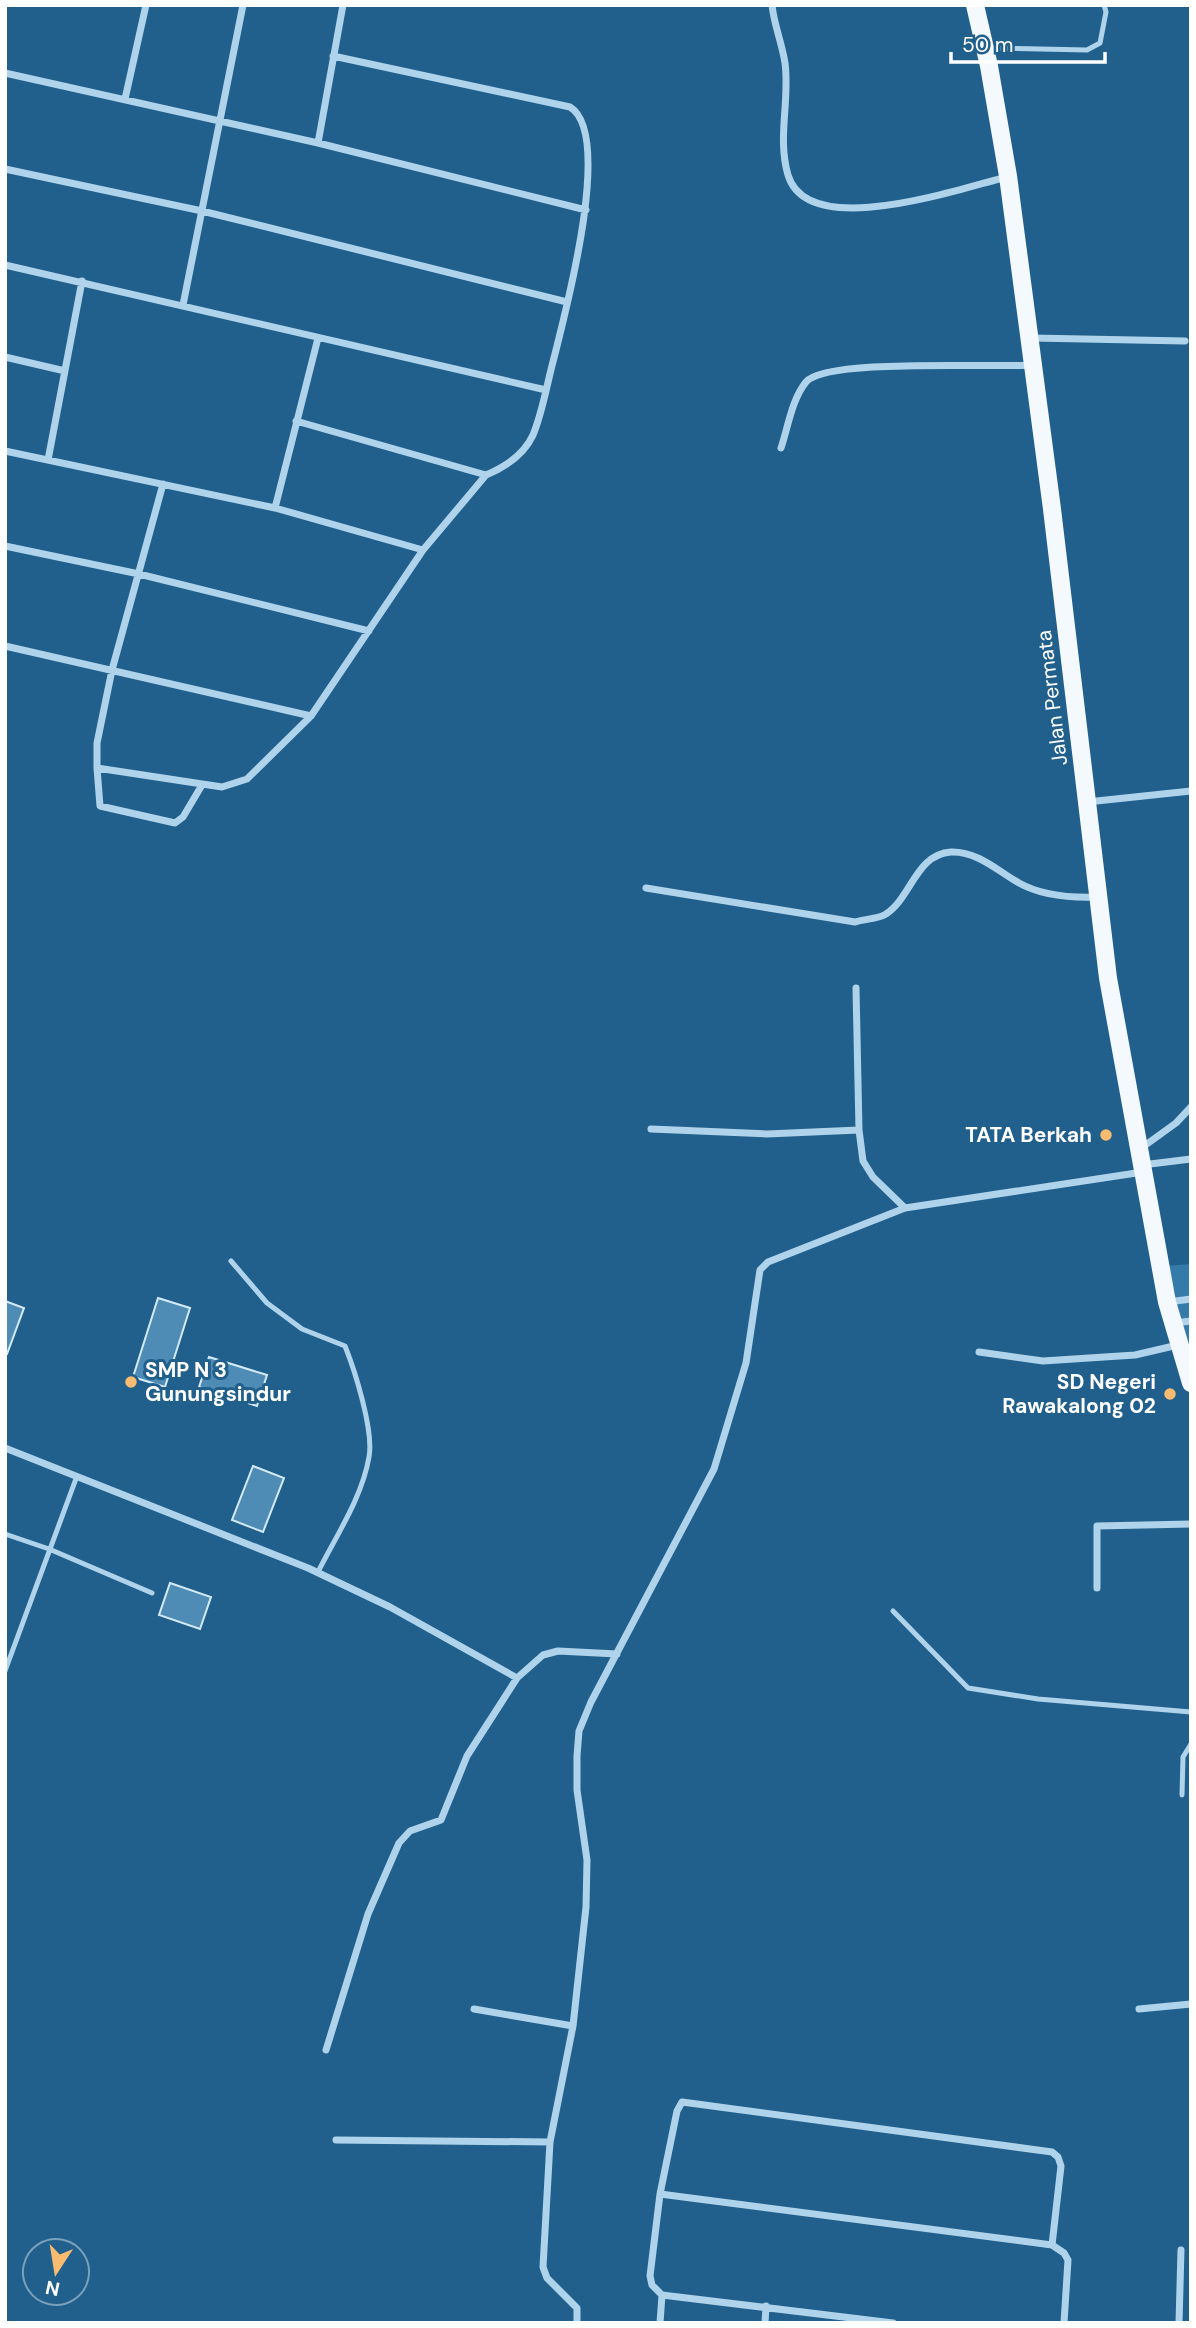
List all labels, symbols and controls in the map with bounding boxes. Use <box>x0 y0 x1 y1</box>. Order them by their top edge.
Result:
scale bar <box>951 21 1105 65</box>
text: 50 m <box>962 31 1013 59</box>
street label: Jalan Permata <box>1030 629 1074 767</box>
place label: TATA Berkah <box>965 1121 1092 1149</box>
marker: TATA Berkah <box>1098 1127 1114 1143</box>
place label: SMP N 3 Gunungsindur <box>145 1356 291 1408</box>
place label: SD Negeri Rawakalong 02 <box>1002 1368 1156 1420</box>
marker: SMP N 3 Gunungsindur <box>123 1374 139 1390</box>
marker: SD Negeri Rawakalong 02 <box>1162 1386 1178 1402</box>
north arrow <box>21 2237 91 2307</box>
text: N <box>43 2274 62 2302</box>

